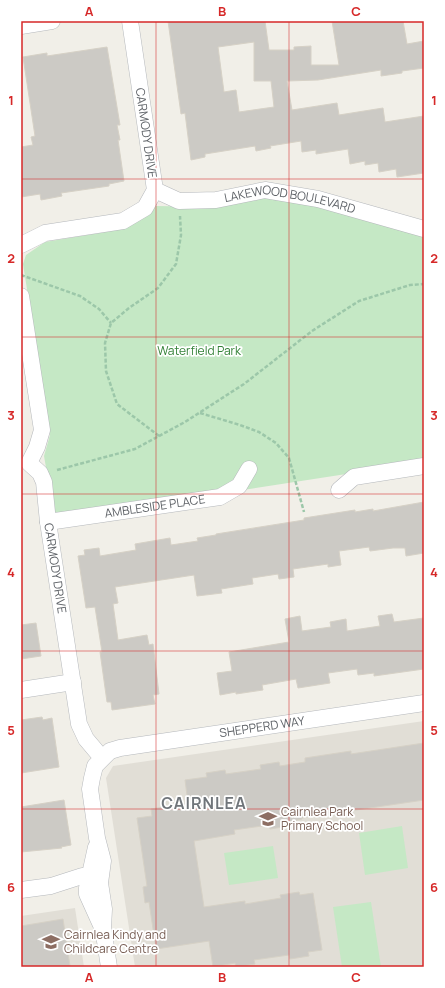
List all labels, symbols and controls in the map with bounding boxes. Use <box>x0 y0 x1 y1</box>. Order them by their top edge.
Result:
text: A <box>85 2 94 20</box>
text: B <box>218 2 226 20</box>
text: C <box>351 2 361 20</box>
street label: CARMODY DRIVE <box>132 87 161 179</box>
text: 1 <box>8 91 14 109</box>
text: 1 <box>431 91 437 109</box>
street label: LAKEWOOD BOULEVARD <box>223 181 358 217</box>
text: 2 <box>7 249 15 267</box>
text: 2 <box>430 249 438 267</box>
park label: Waterfield Park <box>157 342 242 359</box>
text: 3 <box>7 406 15 424</box>
text: 3 <box>430 406 438 424</box>
street label: AMBLESIDE PLACE <box>103 490 206 522</box>
street label: CARMODY DRIVE <box>40 522 71 615</box>
text: 4 <box>7 563 15 581</box>
text: 4 <box>430 563 438 581</box>
street label: SHEPPERD WAY <box>218 712 306 741</box>
text: 5 <box>7 721 15 739</box>
text: 5 <box>430 721 438 739</box>
district label: CAIRNLEA <box>161 792 247 814</box>
place label: Cairnlea Park Primary School <box>281 803 363 834</box>
school or university icon: Cairnlea Park Primary School <box>258 809 278 829</box>
text: 6 <box>7 878 15 896</box>
text: 6 <box>430 878 438 896</box>
place label: Cairnlea Kindy and Childcare Centre <box>64 926 166 957</box>
school or university icon: Cairnlea Kindy and Childcare Centre <box>41 932 61 952</box>
text: A <box>85 968 94 986</box>
text: B <box>218 968 226 986</box>
text: C <box>351 968 361 986</box>

